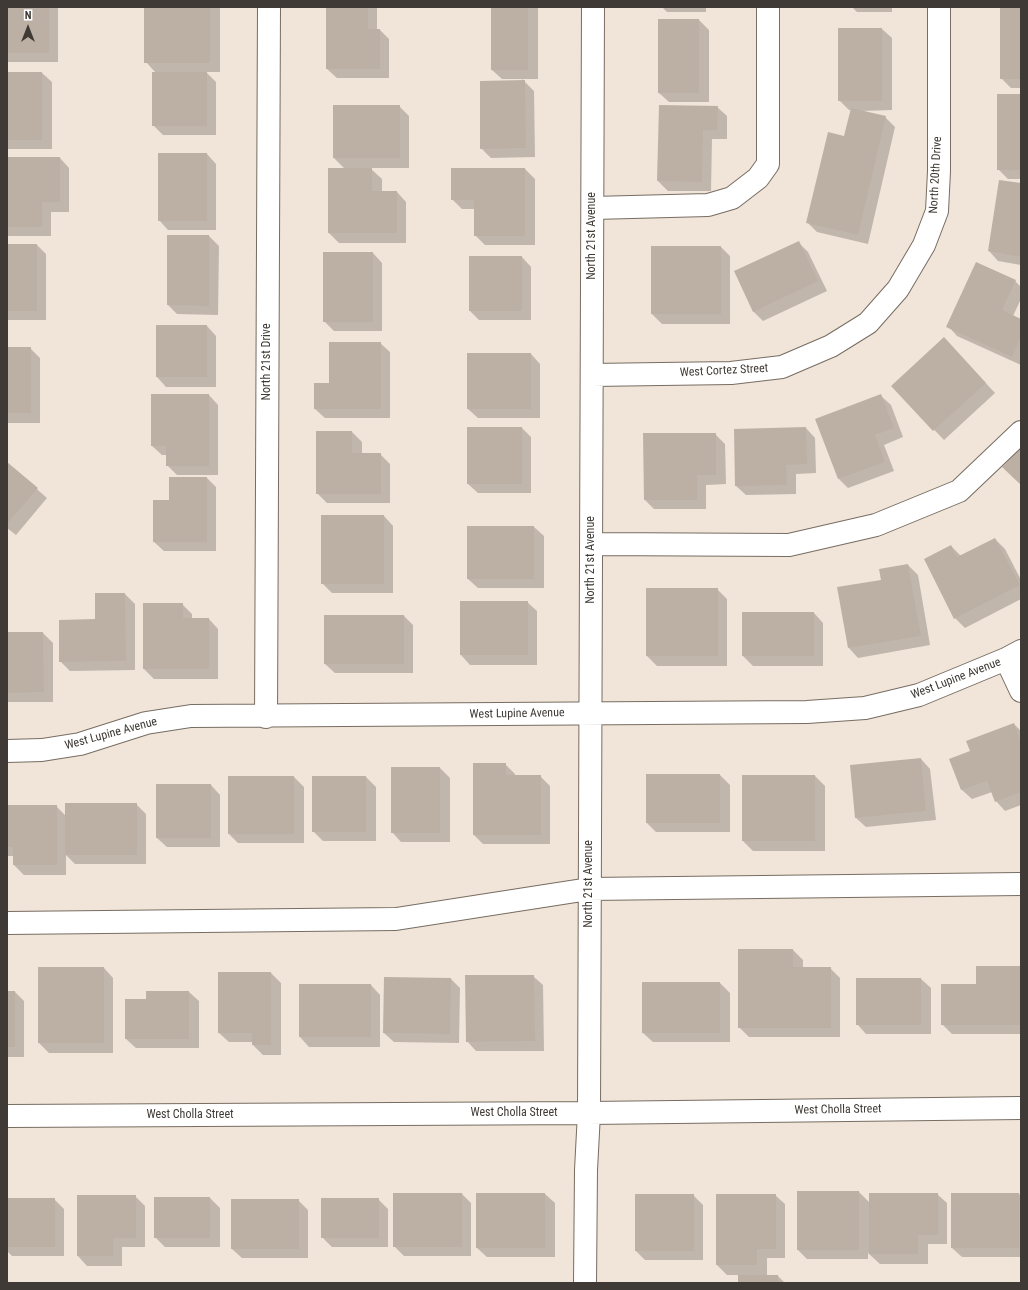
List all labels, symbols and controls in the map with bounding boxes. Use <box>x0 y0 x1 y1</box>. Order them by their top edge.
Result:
north arrow <box>8 8 48 48</box>
text: N <box>25 9 31 22</box>
street label: North 20th Drive <box>927 136 945 214</box>
street label: North 21st Avenue <box>585 192 599 280</box>
street label: North 21st Drive <box>260 323 274 401</box>
street label: West Cortez Street <box>679 361 769 381</box>
street label: North 21st Avenue <box>584 516 598 604</box>
street label: West Lupine Avenue <box>909 655 1003 703</box>
street label: West Lupine Avenue <box>469 706 565 722</box>
street label: West Lupine Avenue <box>63 715 159 753</box>
street label: North 21st Avenue <box>582 840 596 928</box>
street label: West Cholla Street <box>794 1102 882 1118</box>
street label: West Cholla Street <box>470 1106 558 1120</box>
street label: West Cholla Street <box>146 1108 234 1122</box>

